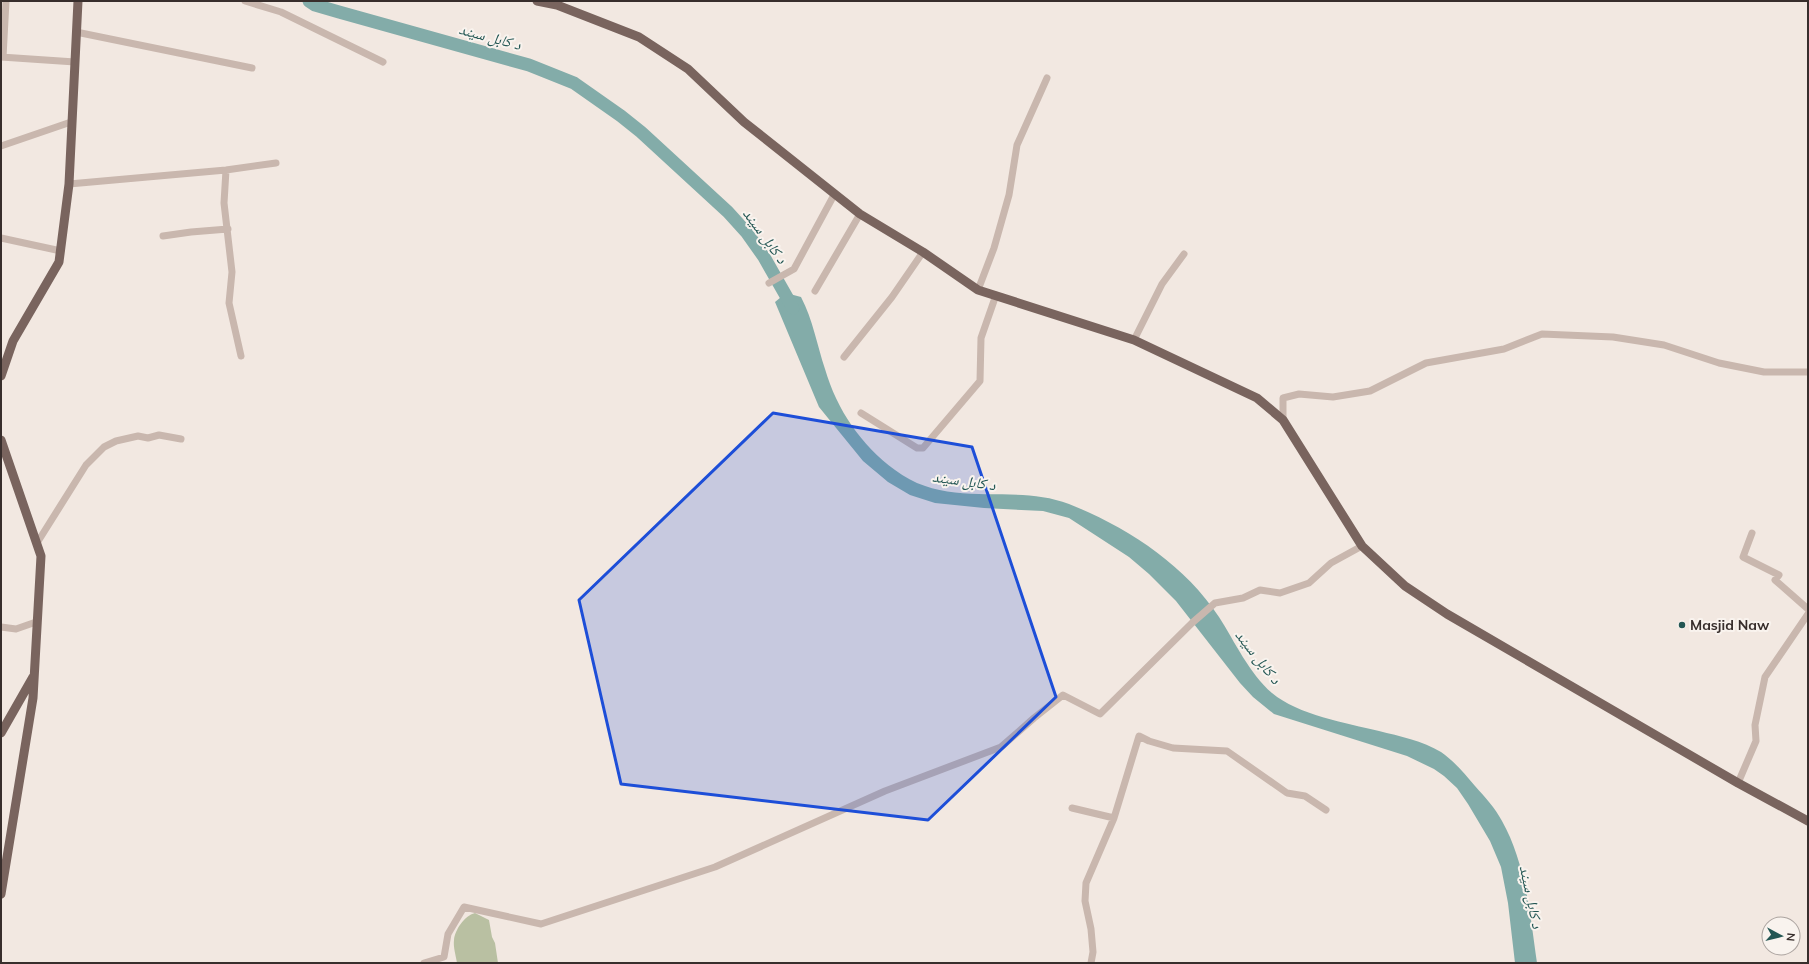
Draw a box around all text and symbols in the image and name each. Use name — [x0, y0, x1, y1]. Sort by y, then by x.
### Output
water label: د کابل سيند — [457, 19, 524, 54]
water label: د کابل سيند — [739, 204, 792, 268]
water label: د کابل سيند — [931, 467, 998, 494]
place label: Masjid Naw — [1690, 616, 1770, 634]
marker: Masjid Naw — [1677, 620, 1687, 630]
water label: د کابل سيند — [1231, 626, 1286, 688]
water label: د کابل سيند — [1516, 864, 1548, 931]
north arrow — [1761, 916, 1801, 956]
text: N — [1783, 932, 1798, 942]

